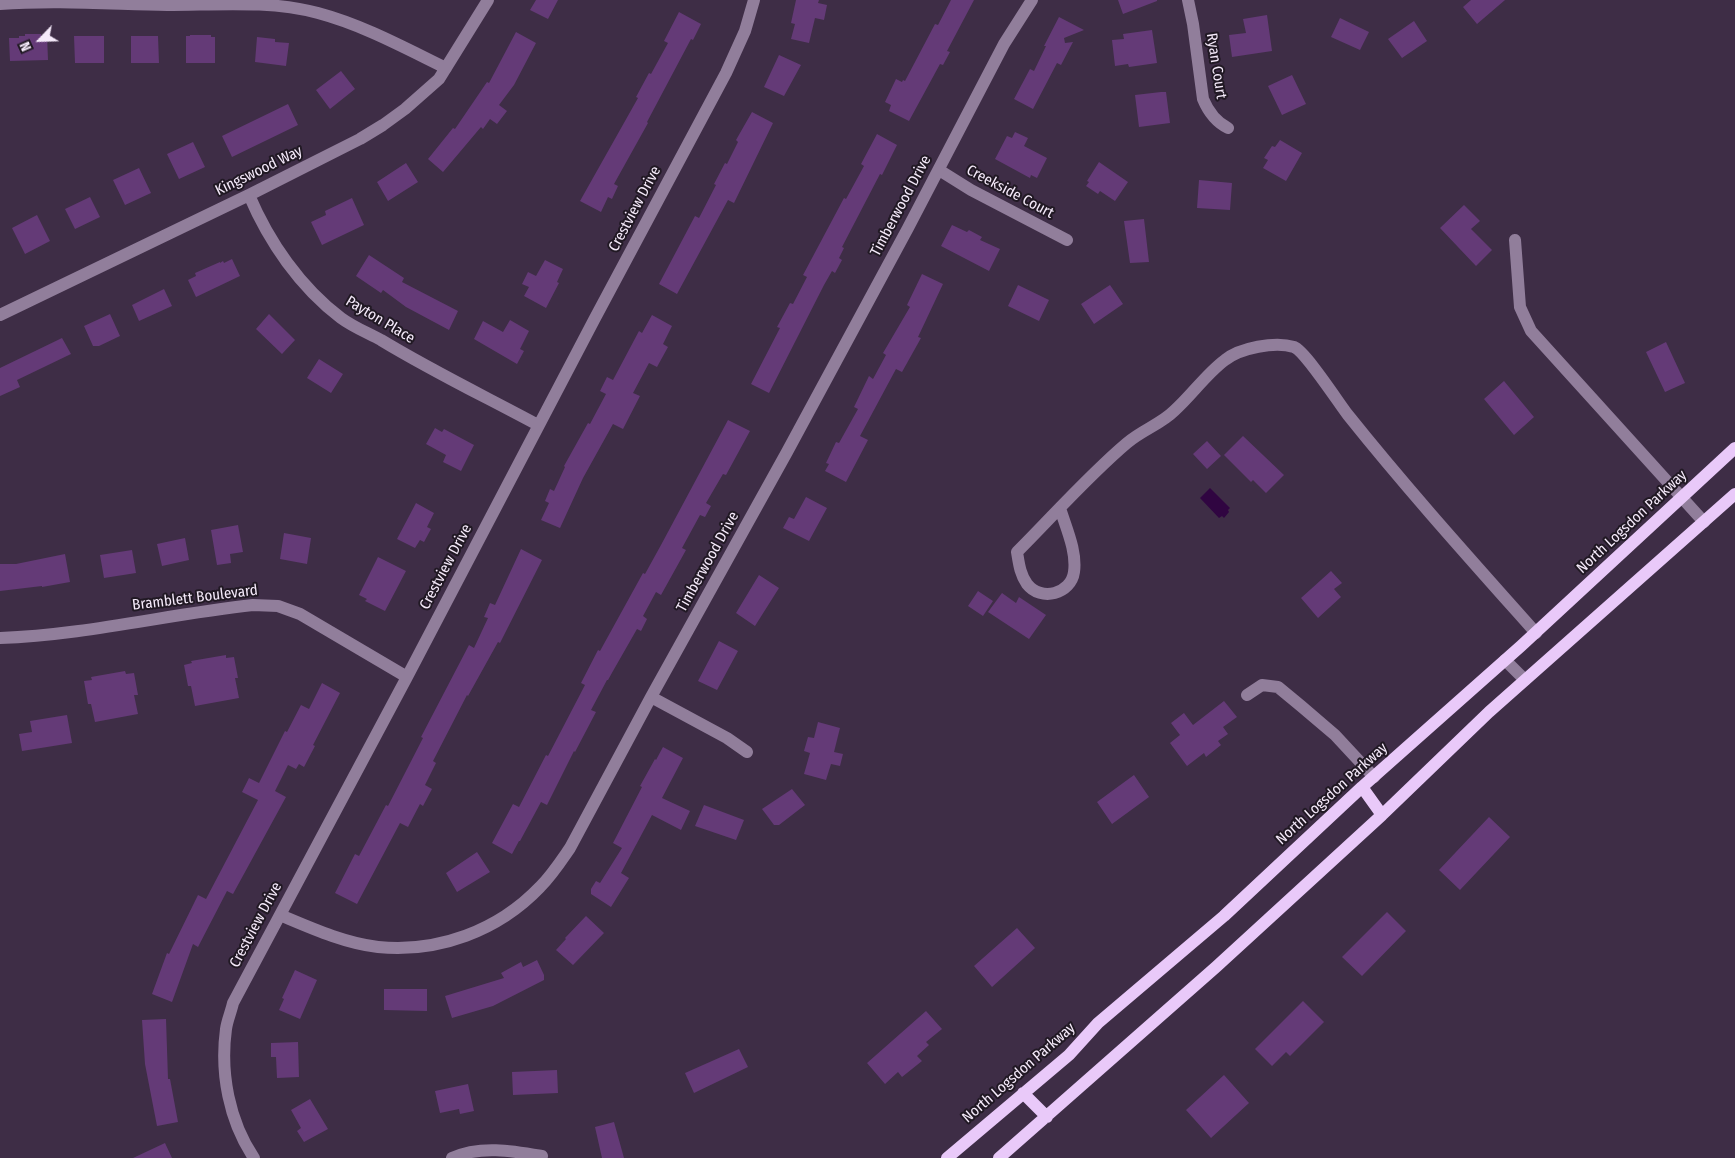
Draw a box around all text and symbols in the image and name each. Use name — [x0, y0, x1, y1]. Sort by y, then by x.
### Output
north arrow — [15, 15, 65, 65]
street label: Ryan Court — [1202, 32, 1230, 100]
text: N — [16, 39, 35, 54]
street label: Kingswood Way — [213, 142, 305, 200]
street label: Timberwood Drive — [867, 152, 935, 260]
street label: Creekside Court — [963, 161, 1057, 223]
street label: Crestview Drive — [605, 163, 665, 255]
street label: Payton Place — [342, 292, 418, 348]
street label: North Logsdon Parkway — [1573, 466, 1691, 578]
street label: Timberwood Drive — [673, 509, 743, 615]
street label: Crestview Drive — [416, 521, 476, 613]
street label: Bramblett Boulevard — [131, 581, 259, 615]
street label: North Logsdon Parkway — [1273, 739, 1391, 849]
street label: Crestview Drive — [226, 879, 286, 971]
street label: North Logsdon Parkway — [959, 1019, 1079, 1127]

